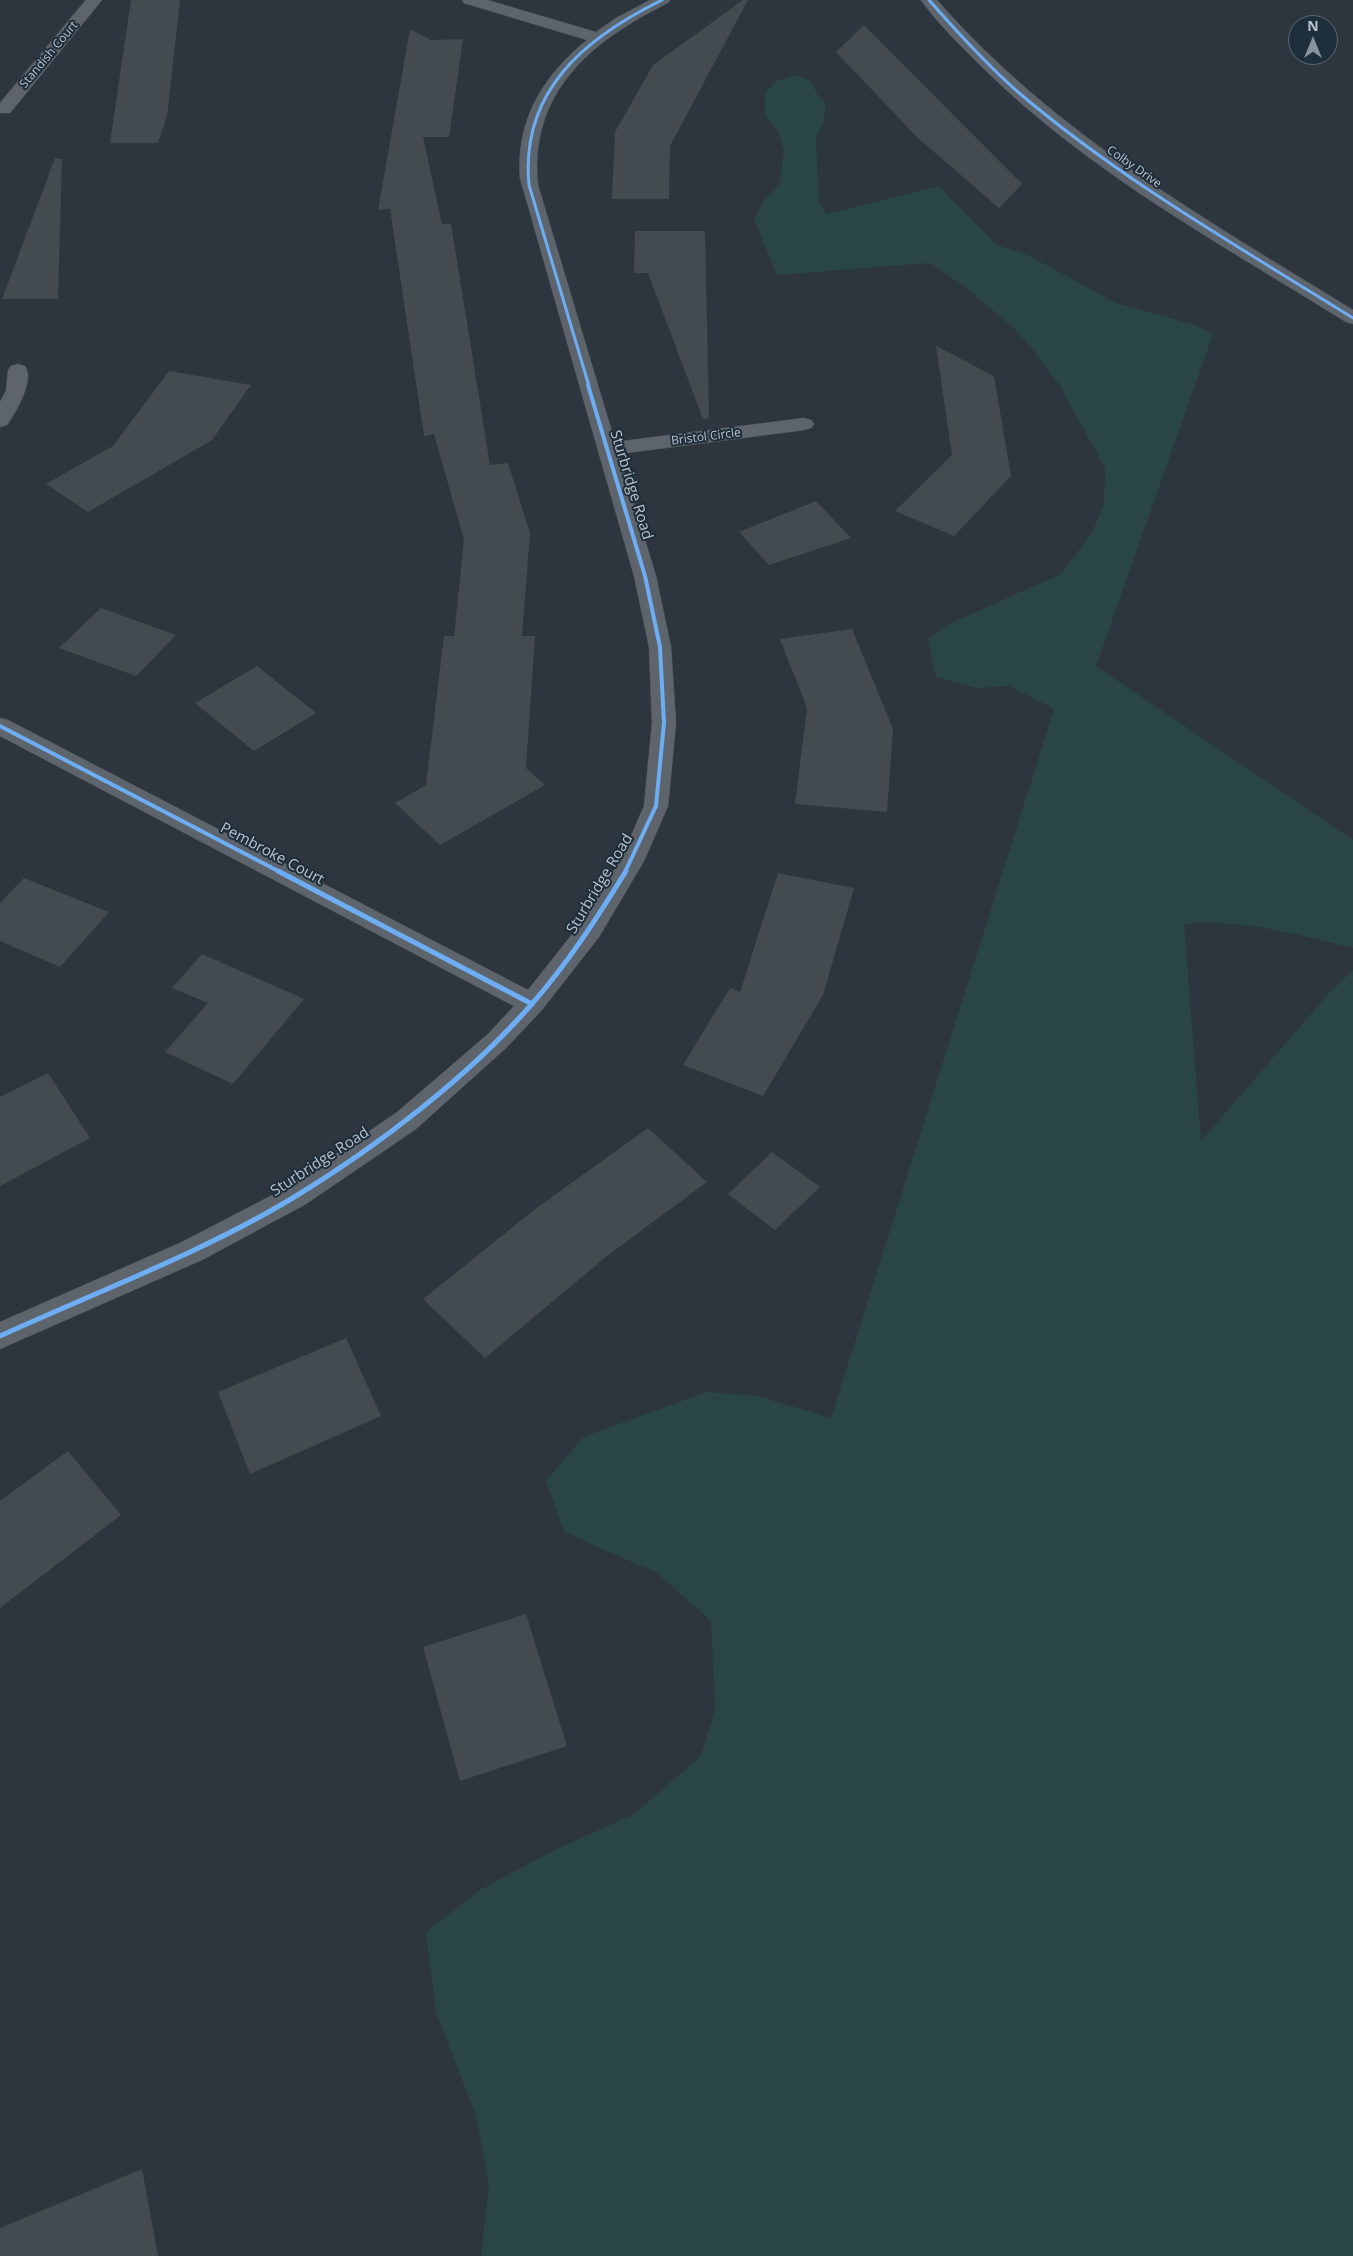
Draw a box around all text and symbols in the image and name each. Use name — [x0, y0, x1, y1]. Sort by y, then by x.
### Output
north arrow — [1288, 15, 1338, 65]
text: N — [1307, 16, 1319, 35]
street label: Standish Court — [17, 19, 81, 91]
street label: Colby Drive — [1104, 143, 1164, 191]
street label: Bristol Circle — [670, 426, 742, 448]
street label: Sturbridge Road — [606, 428, 656, 542]
street label: Pembroke Court — [217, 819, 327, 889]
street label: Sturbridge Road — [563, 831, 637, 937]
street label: Sturbridge Road — [268, 1124, 372, 1200]

